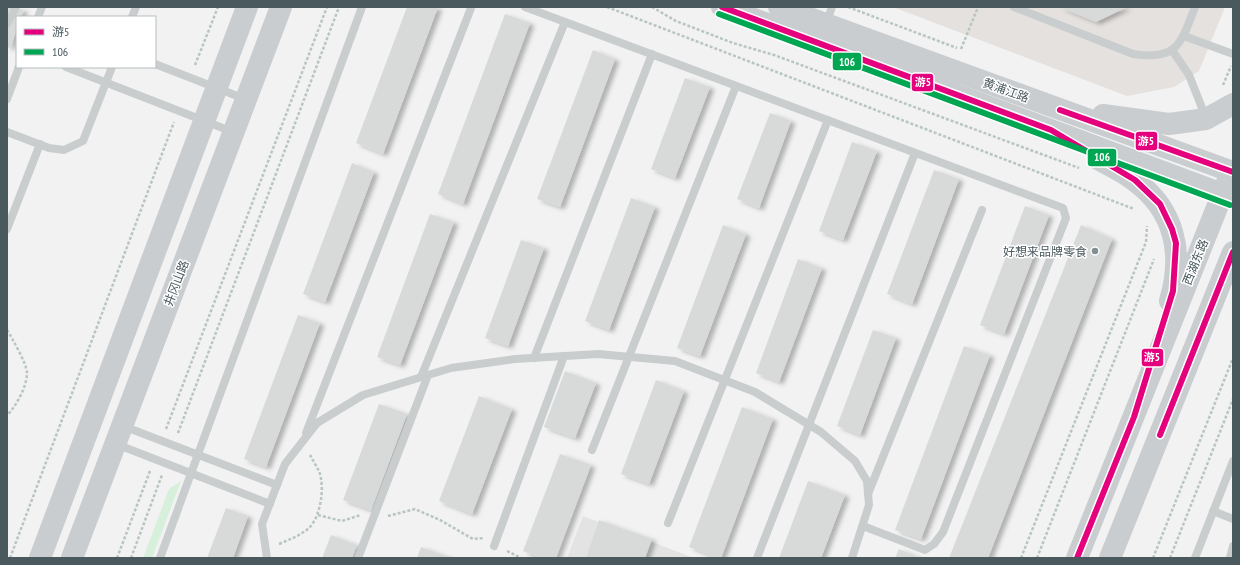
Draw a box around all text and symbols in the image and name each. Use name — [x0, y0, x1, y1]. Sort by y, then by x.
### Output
legend — [16, 16, 156, 68]
text: 游5 — [52, 24, 69, 39]
text: 106 — [52, 44, 68, 59]
line badge: 106 — [832, 52, 862, 71]
text: 106 — [839, 55, 855, 69]
line badge: 游5 — [911, 73, 934, 92]
text: 游5 — [915, 75, 931, 89]
street label: 黄浦江路 — [981, 75, 1031, 105]
line badge: 游5 — [1135, 131, 1158, 151]
text: 游5 — [1138, 134, 1154, 148]
line badge: 106 — [1087, 148, 1117, 167]
text: 106 — [1094, 150, 1110, 164]
street label: 西湖东路 — [1179, 237, 1211, 287]
place label: 好想来品牌零食 — [1003, 244, 1087, 259]
marker: 好想来品牌零食 — [1090, 246, 1100, 256]
street label: 井冈山路 — [160, 258, 192, 308]
line badge: 游5 — [1141, 348, 1164, 367]
text: 游5 — [1144, 350, 1160, 364]

